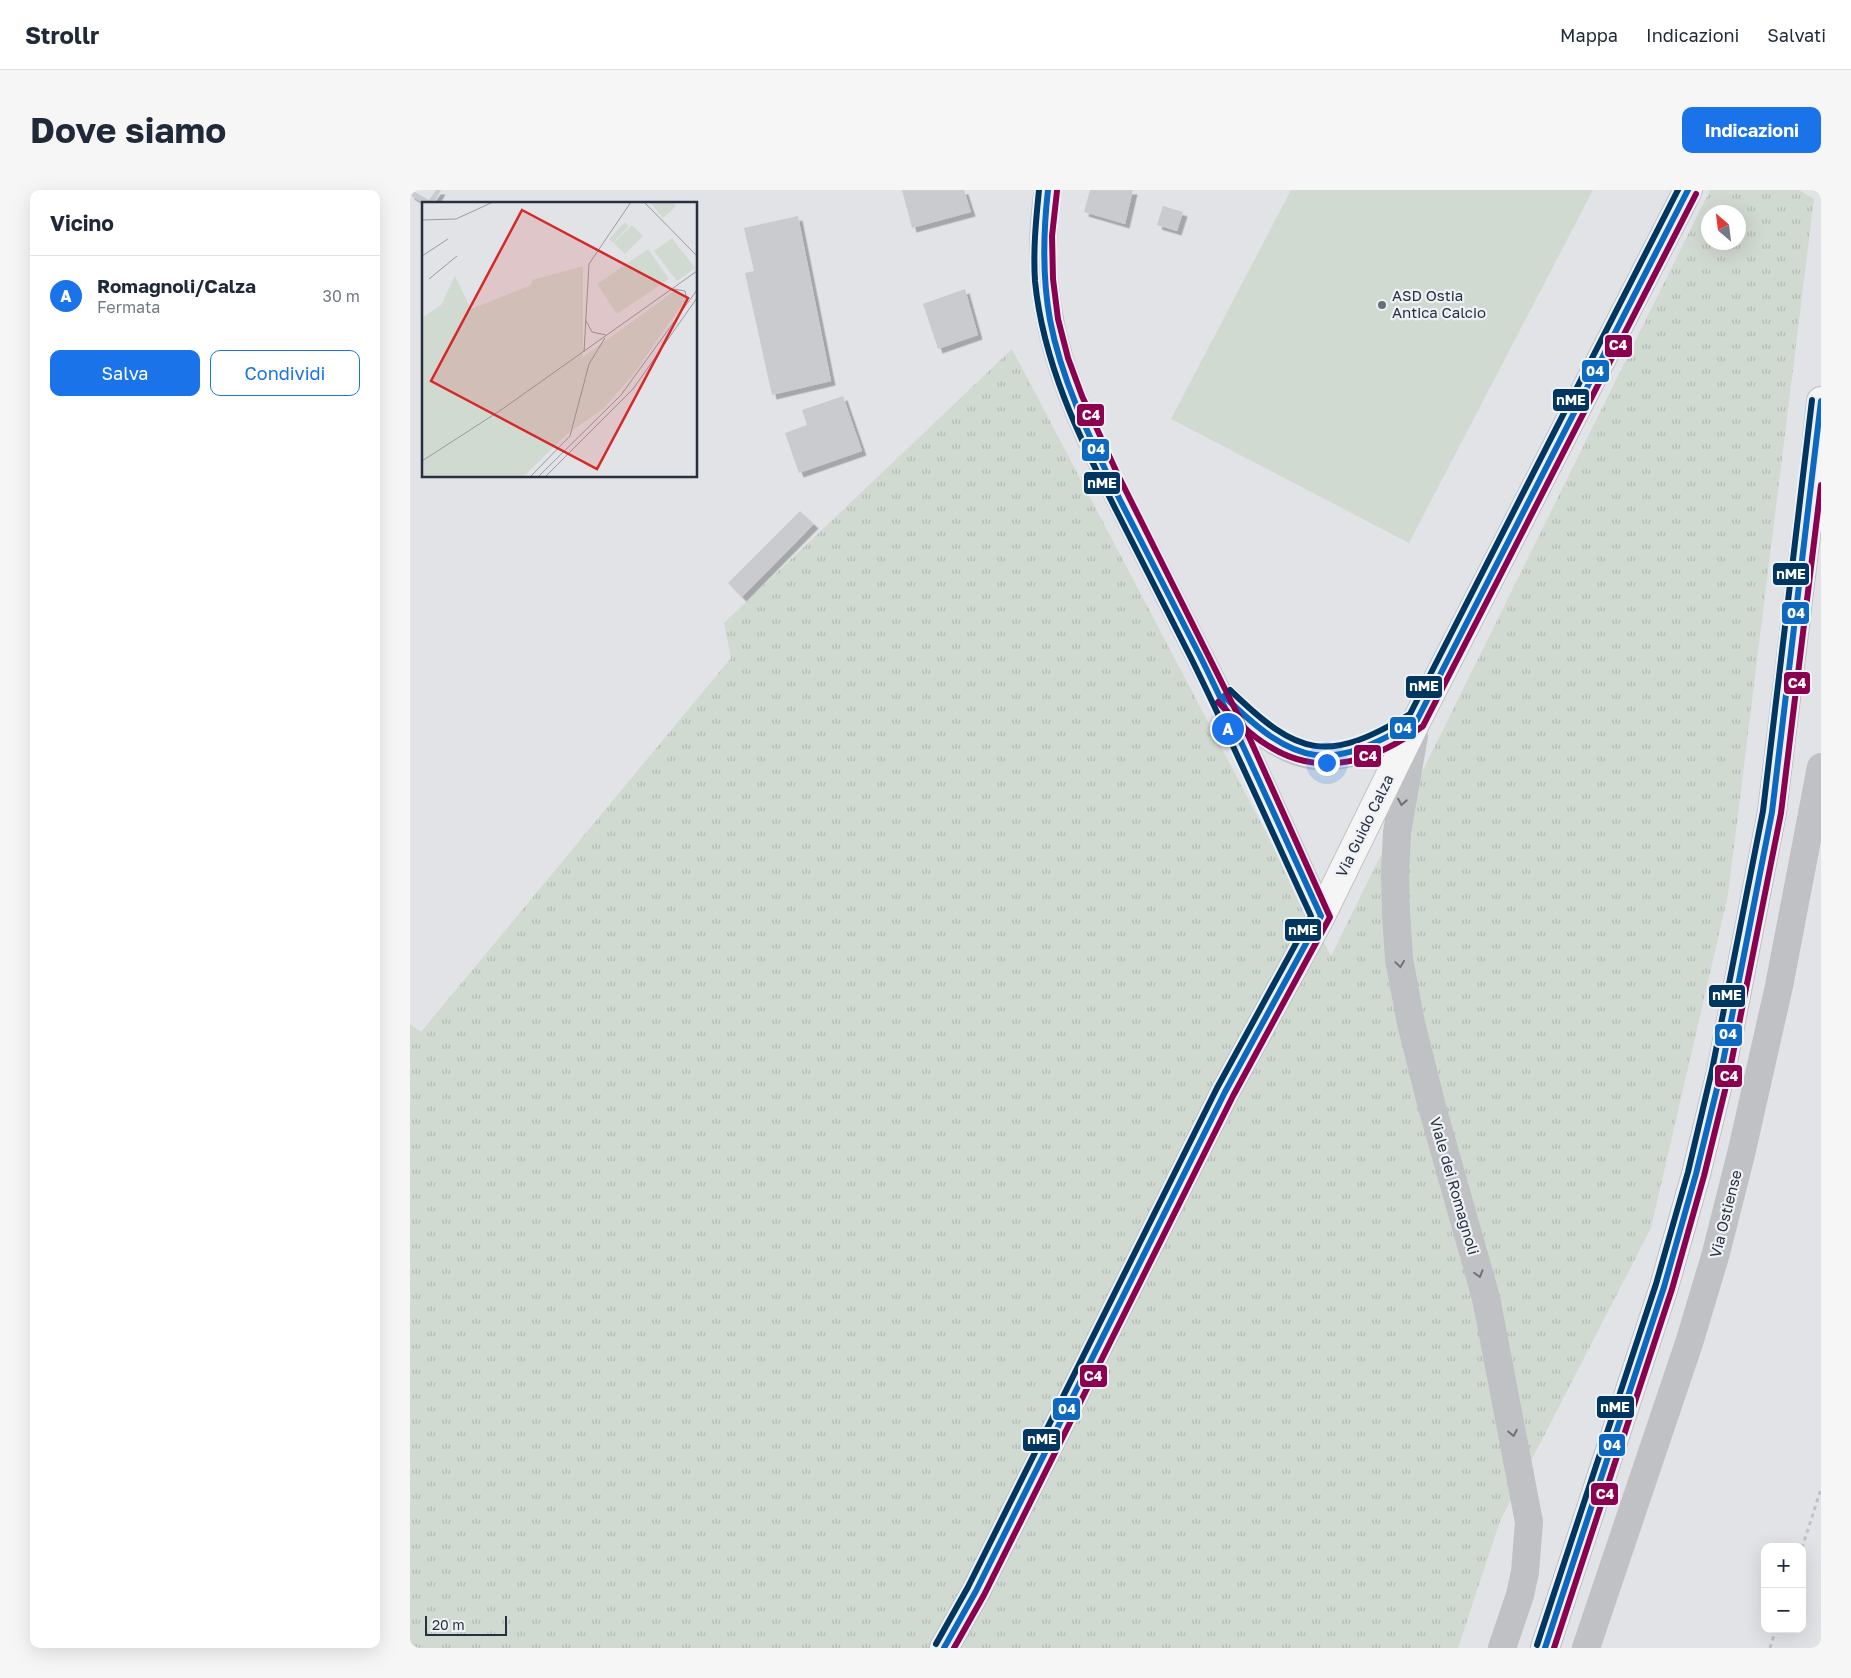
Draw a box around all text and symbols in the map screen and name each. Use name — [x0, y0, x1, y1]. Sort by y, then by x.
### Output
text: Strollr — [25, 20, 99, 49]
text: Mappa — [1560, 24, 1618, 46]
text: Indicazioni — [1646, 24, 1739, 46]
text: Salvati — [1767, 24, 1826, 46]
button: Indicazioni — [1682, 107, 1821, 153]
text: Dove siamo — [30, 109, 226, 151]
inset map — [422, 202, 698, 478]
north arrow — [1701, 205, 1746, 250]
text: Vicino — [50, 210, 114, 236]
text: Romagnoli/Calza — [97, 274, 256, 297]
text: A — [60, 286, 72, 306]
text: 30 m — [323, 286, 360, 306]
place label: ASD Ostia Antica Calcio — [1392, 286, 1486, 321]
text: Fermata — [97, 297, 160, 317]
marker: ASD Ostia Antica Calcio — [1376, 299, 1388, 311]
line badge: C4 — [1604, 334, 1633, 358]
text: C4 — [1609, 336, 1628, 353]
button: Salva — [50, 350, 200, 396]
button: Condividi — [210, 350, 360, 396]
line badge: 04 — [1581, 359, 1610, 383]
text: 04 — [1586, 362, 1604, 379]
line badge: nME — [1552, 388, 1590, 412]
text: nME — [1556, 391, 1586, 408]
line badge: C4 — [1076, 403, 1105, 427]
text: C4 — [1082, 406, 1101, 423]
line badge: 04 — [1081, 438, 1110, 462]
text: 04 — [1087, 440, 1105, 457]
line badge: nME — [1083, 471, 1121, 495]
text: nME — [1087, 474, 1117, 491]
line badge: nME — [1772, 562, 1810, 586]
text: nME — [1776, 565, 1806, 582]
line badge: 04 — [1781, 601, 1810, 625]
text: 04 — [1787, 604, 1805, 621]
line badge: C4 — [1783, 671, 1811, 695]
text: C4 — [1788, 674, 1807, 691]
line badge: nME — [1405, 675, 1443, 699]
text: nME — [1409, 677, 1439, 694]
pin: A — [1212, 710, 1244, 748]
line badge: 04 — [1389, 716, 1417, 740]
text: 04 — [1394, 719, 1412, 736]
line badge: C4 — [1353, 744, 1382, 768]
text: C4 — [1359, 747, 1378, 764]
your location — [1314, 750, 1340, 776]
street label: Via Guido Calza — [1332, 771, 1397, 880]
one-way arrow — [1397, 798, 1407, 807]
line badge: nME — [1284, 918, 1322, 942]
text: nME — [1288, 921, 1318, 938]
one-way arrow — [1394, 960, 1405, 968]
line badge: nME — [1708, 984, 1746, 1008]
text: nME — [1712, 986, 1742, 1003]
line badge: 04 — [1714, 1023, 1743, 1047]
text: 04 — [1719, 1025, 1737, 1042]
line badge: C4 — [1714, 1064, 1743, 1088]
text: C4 — [1720, 1067, 1739, 1084]
street label: Viale dei Romagnoli — [1427, 1115, 1483, 1257]
street label: Via Ostiense — [1705, 1168, 1745, 1260]
one-way arrow — [1474, 1269, 1484, 1277]
line badge: C4 — [1079, 1364, 1108, 1388]
text: C4 — [1084, 1367, 1103, 1384]
line badge: nME — [1596, 1395, 1635, 1419]
line badge: 04 — [1052, 1397, 1081, 1421]
text: nME — [1600, 1398, 1630, 1415]
text: 04 — [1058, 1400, 1076, 1417]
line badge: nME — [1022, 1428, 1061, 1452]
one-way arrow — [1507, 1428, 1517, 1437]
text: nME — [1027, 1430, 1057, 1447]
line badge: 04 — [1598, 1433, 1626, 1457]
text: 04 — [1603, 1436, 1621, 1453]
line badge: C4 — [1590, 1482, 1619, 1506]
text: C4 — [1596, 1485, 1615, 1502]
map controls — [1761, 1543, 1806, 1633]
button: + — [1761, 1543, 1806, 1588]
button: − — [1761, 1588, 1806, 1633]
scale bar — [425, 1613, 508, 1636]
text: 20 m — [432, 1616, 465, 1633]

